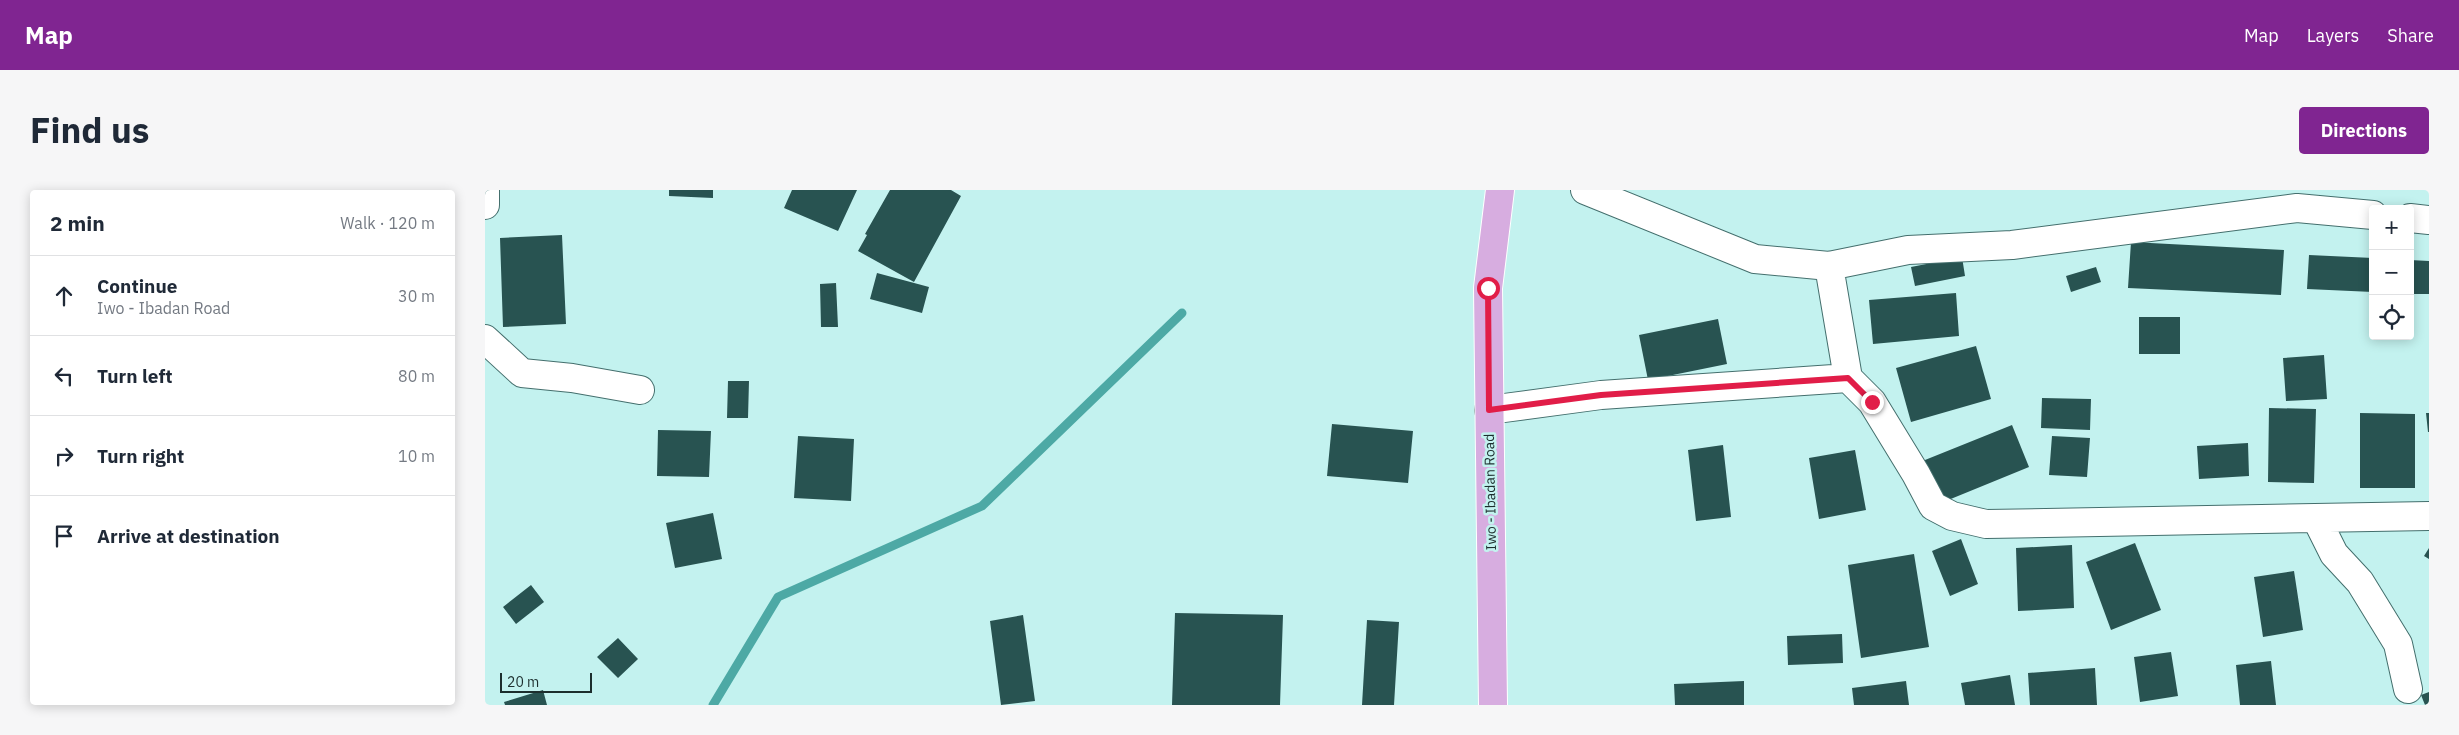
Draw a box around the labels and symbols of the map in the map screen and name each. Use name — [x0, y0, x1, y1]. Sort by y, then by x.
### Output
route start — [1477, 277, 1500, 300]
route end — [1861, 391, 1884, 414]
street label: Iwo - Ibadan Road — [1480, 434, 1500, 550]
scale bar — [500, 670, 593, 693]

